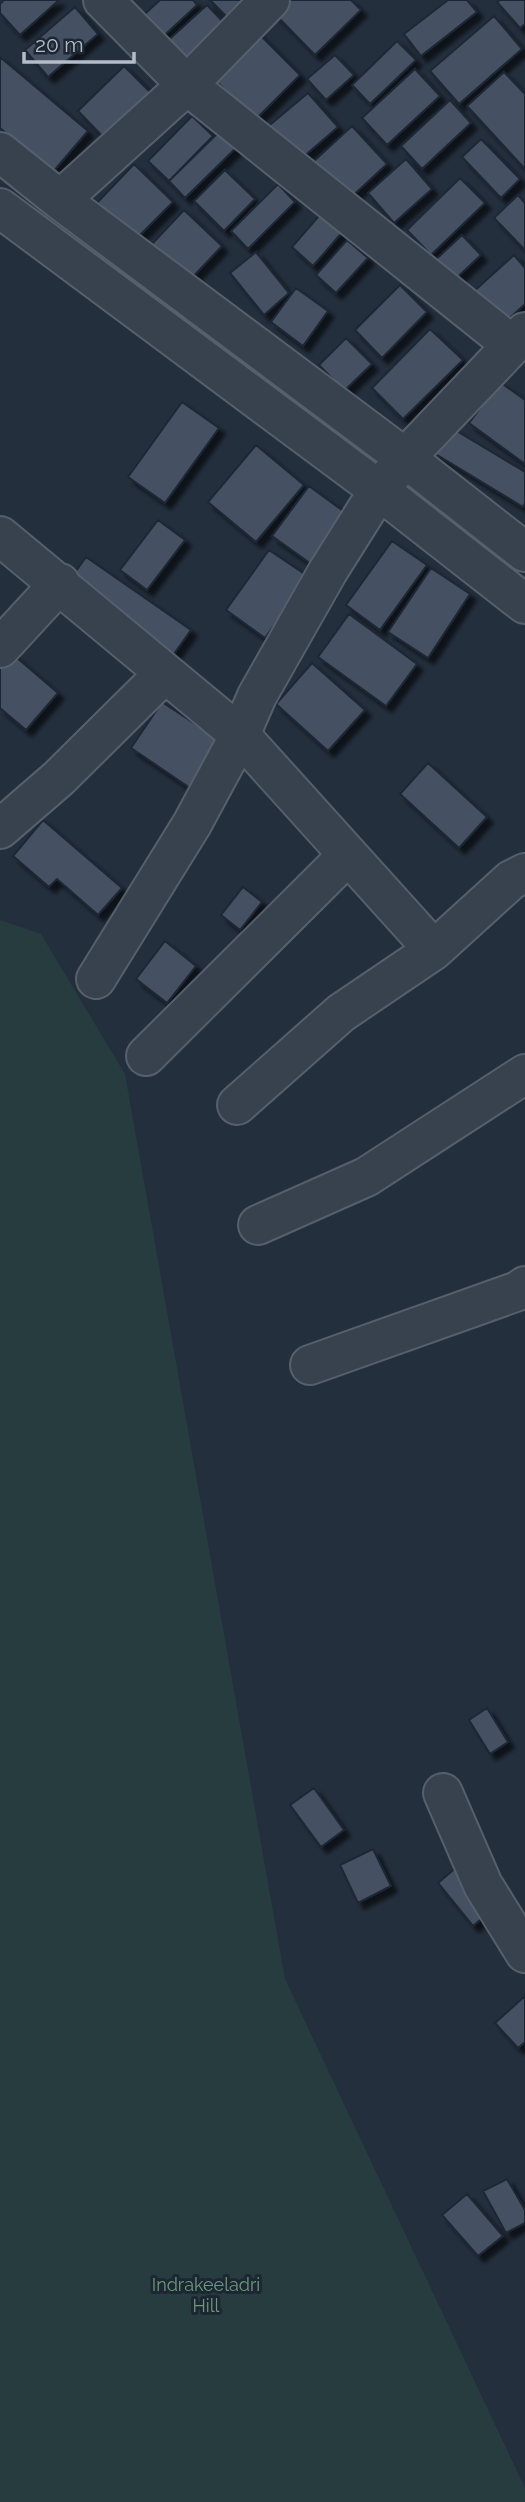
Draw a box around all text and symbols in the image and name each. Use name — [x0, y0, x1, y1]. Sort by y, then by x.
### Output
scale bar — [24, 21, 135, 65]
text: 20 m — [35, 32, 83, 57]
park label: Indrakeeladri Hill — [152, 2274, 260, 2316]

